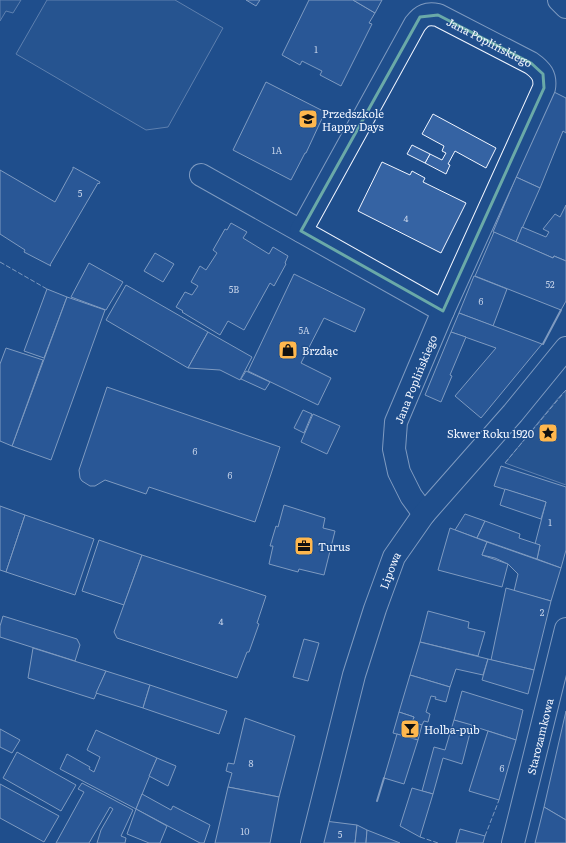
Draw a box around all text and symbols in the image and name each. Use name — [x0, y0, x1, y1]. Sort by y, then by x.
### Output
street label: Jana Poplińskiego — [444, 13, 535, 70]
house number: 1 — [314, 42, 318, 56]
place label: Przedszkole Happy Days — [322, 105, 384, 134]
school or university icon: Przedszkole Happy Days — [297, 108, 319, 130]
house number: 1A — [272, 143, 283, 157]
house number: 5 — [78, 186, 83, 200]
house number: 4 — [404, 211, 409, 225]
house number: 52 — [545, 277, 555, 291]
house number: 5B — [229, 282, 239, 296]
house number: 6 — [479, 294, 484, 308]
house number: 5A — [298, 323, 310, 337]
street label: Jana Poplińskiego — [390, 332, 440, 426]
shop icon: Brzdąc — [277, 339, 299, 361]
place label: Brzdąc — [302, 342, 338, 358]
place icon: Skwer Roku 1920 — [537, 422, 559, 444]
place label: Skwer Roku 1920 — [447, 425, 534, 441]
house number: 6 — [193, 444, 198, 458]
house number: 6 — [228, 468, 233, 482]
house number: 1 — [548, 515, 552, 529]
office icon: Turus — [293, 535, 315, 557]
place label: Turus — [318, 538, 350, 554]
street label: Lipowa — [375, 548, 404, 591]
house number: 2 — [540, 605, 545, 619]
house number: 4 — [219, 614, 224, 628]
street label: Starozamkowa — [522, 696, 557, 776]
bar icon: Holba-pub — [399, 718, 421, 740]
place label: Holba-pub — [424, 721, 480, 737]
house number: 8 — [249, 756, 254, 770]
house number: 6 — [500, 761, 505, 775]
house number: 10 — [241, 824, 249, 838]
house number: 5 — [338, 827, 343, 841]

